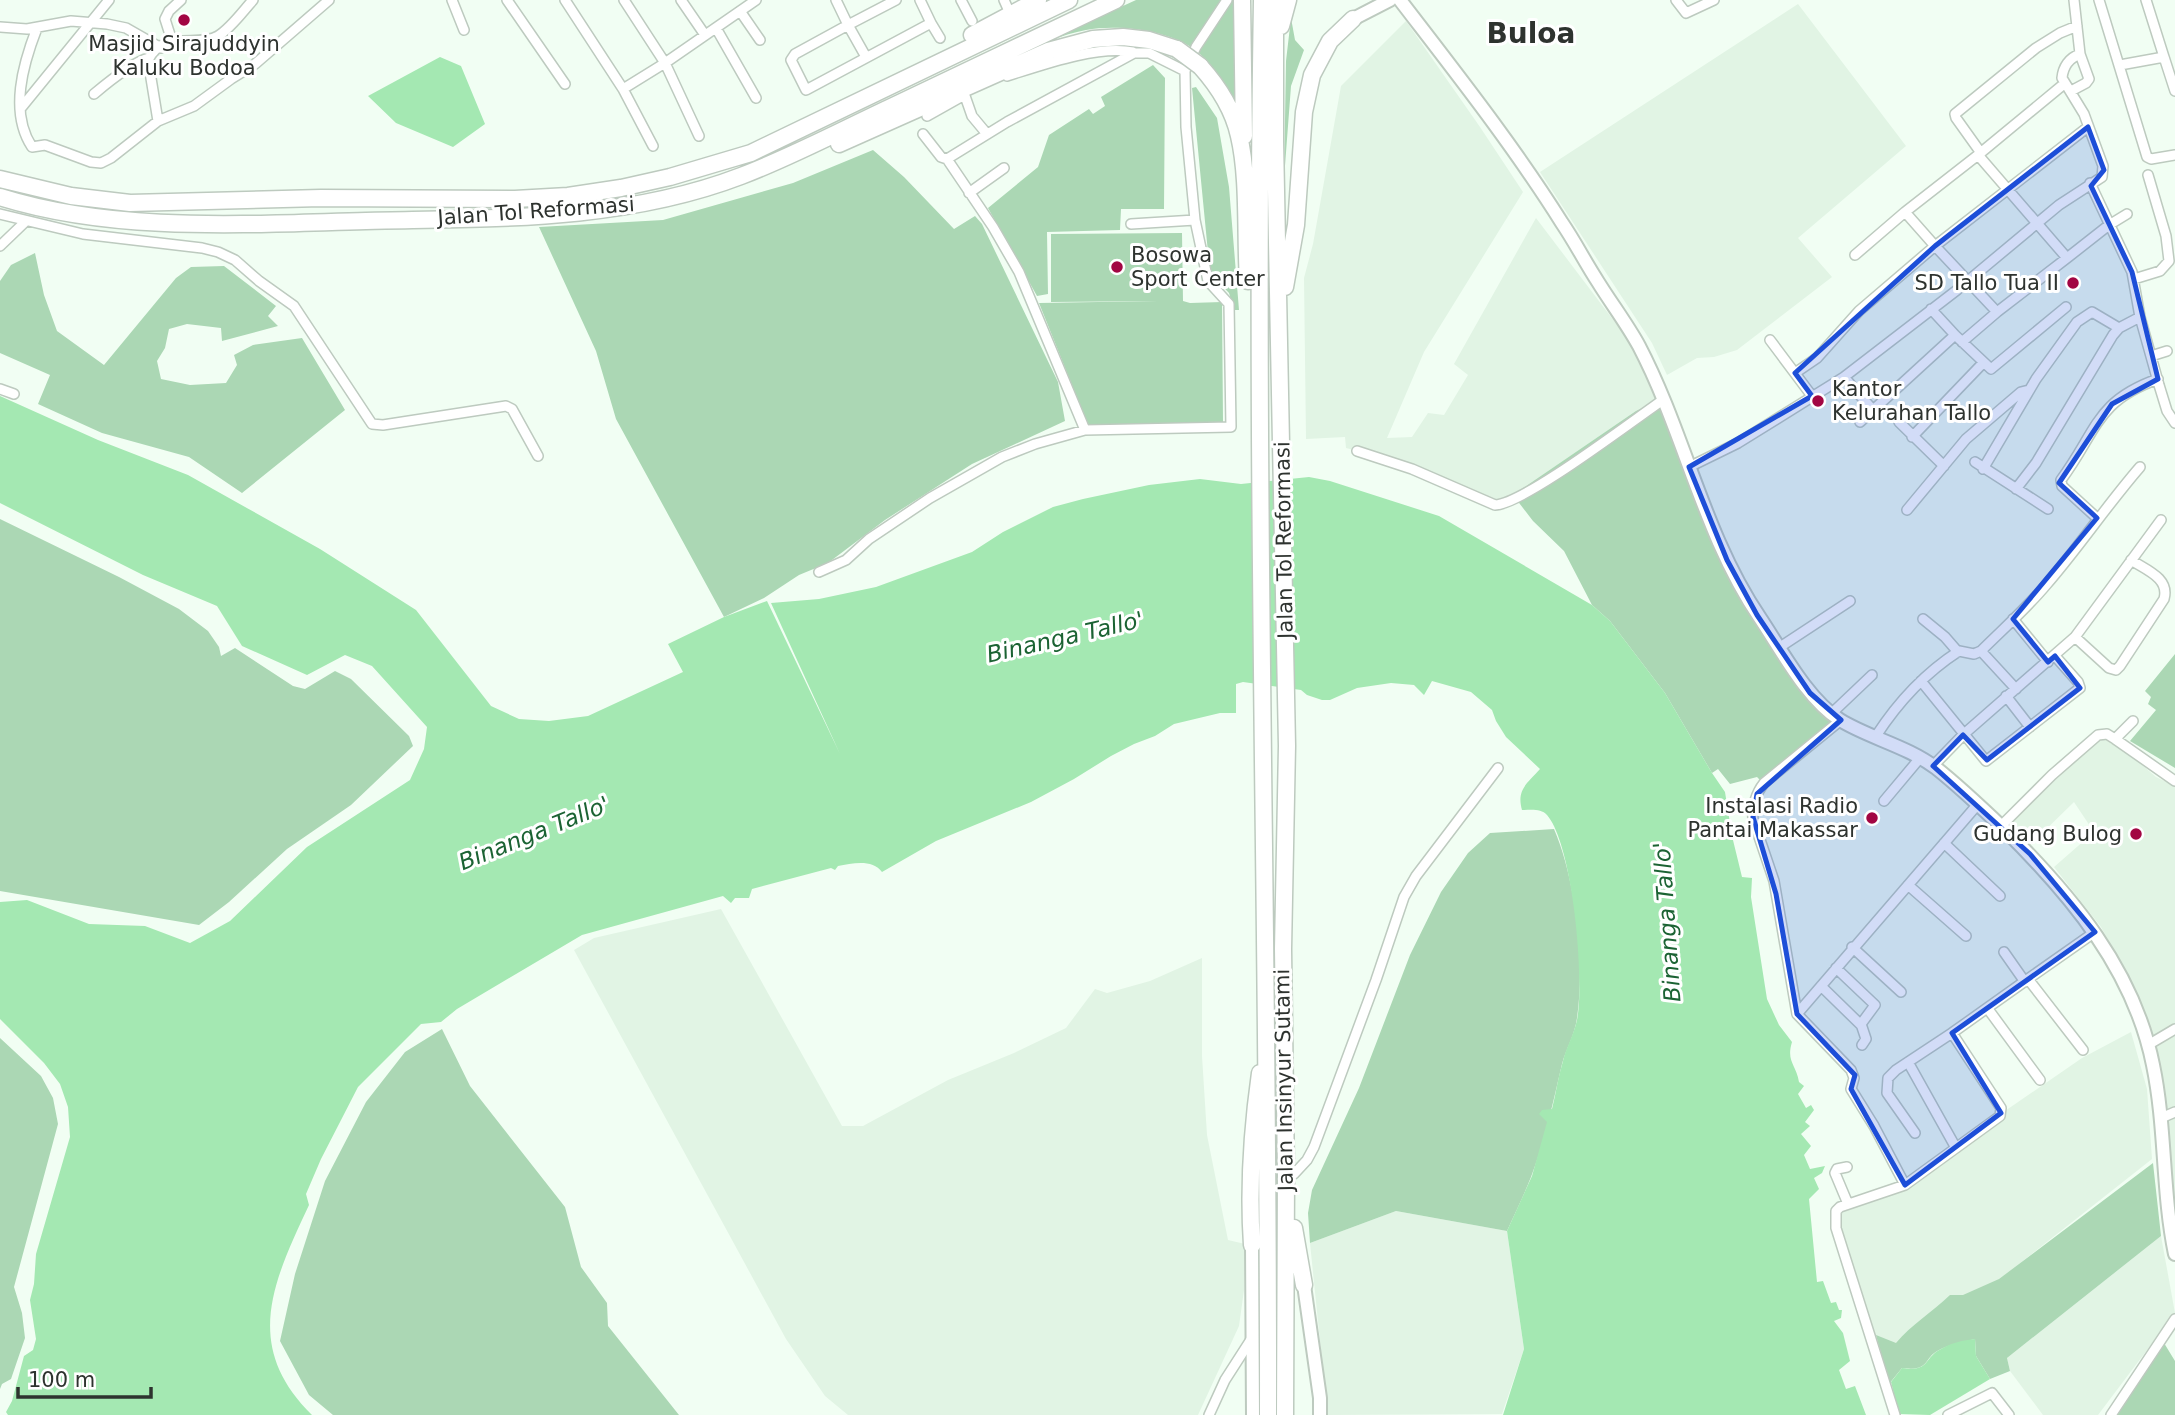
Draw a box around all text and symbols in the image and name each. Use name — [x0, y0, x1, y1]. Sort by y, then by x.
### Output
marker: Masjid Sirajuddyin Kaluku Bodoa — [176, 12, 192, 28]
district label: Buloa — [1486, 17, 1576, 50]
place label: Masjid Sirajuddyin Kaluku Bodoa — [88, 32, 280, 80]
street label: Jalan Tol Reformasi — [435, 192, 635, 230]
place label: Bosowa Sport Center — [1131, 243, 1265, 291]
marker: Bosowa Sport Center — [1109, 259, 1125, 275]
place label: SD Tallo Tua II — [1915, 271, 2059, 295]
marker: SD Tallo Tua II — [2065, 275, 2081, 291]
place label: Kantor Kelurahan Tallo — [1832, 377, 1991, 425]
marker: Kantor Kelurahan Tallo — [1810, 393, 1826, 409]
street label: Jalan Tol Reformasi — [1270, 441, 1298, 641]
water label: Binanga Tallo' — [984, 606, 1146, 668]
water label: Binanga Tallo' — [455, 791, 613, 875]
place label: Instalasi Radio Pantai Makassar — [1687, 794, 1858, 842]
marker: Instalasi Radio Pantai Makassar — [1864, 810, 1880, 826]
place label: Gudang Bulog — [1973, 822, 2122, 846]
marker: Gudang Bulog — [2128, 826, 2144, 842]
water label: Binanga Tallo' — [1648, 841, 1686, 1003]
street label: Jalan Insinyur Sutami — [1270, 969, 1298, 1193]
scale bar — [18, 1356, 150, 1400]
text: 100 m — [28, 1368, 95, 1392]

